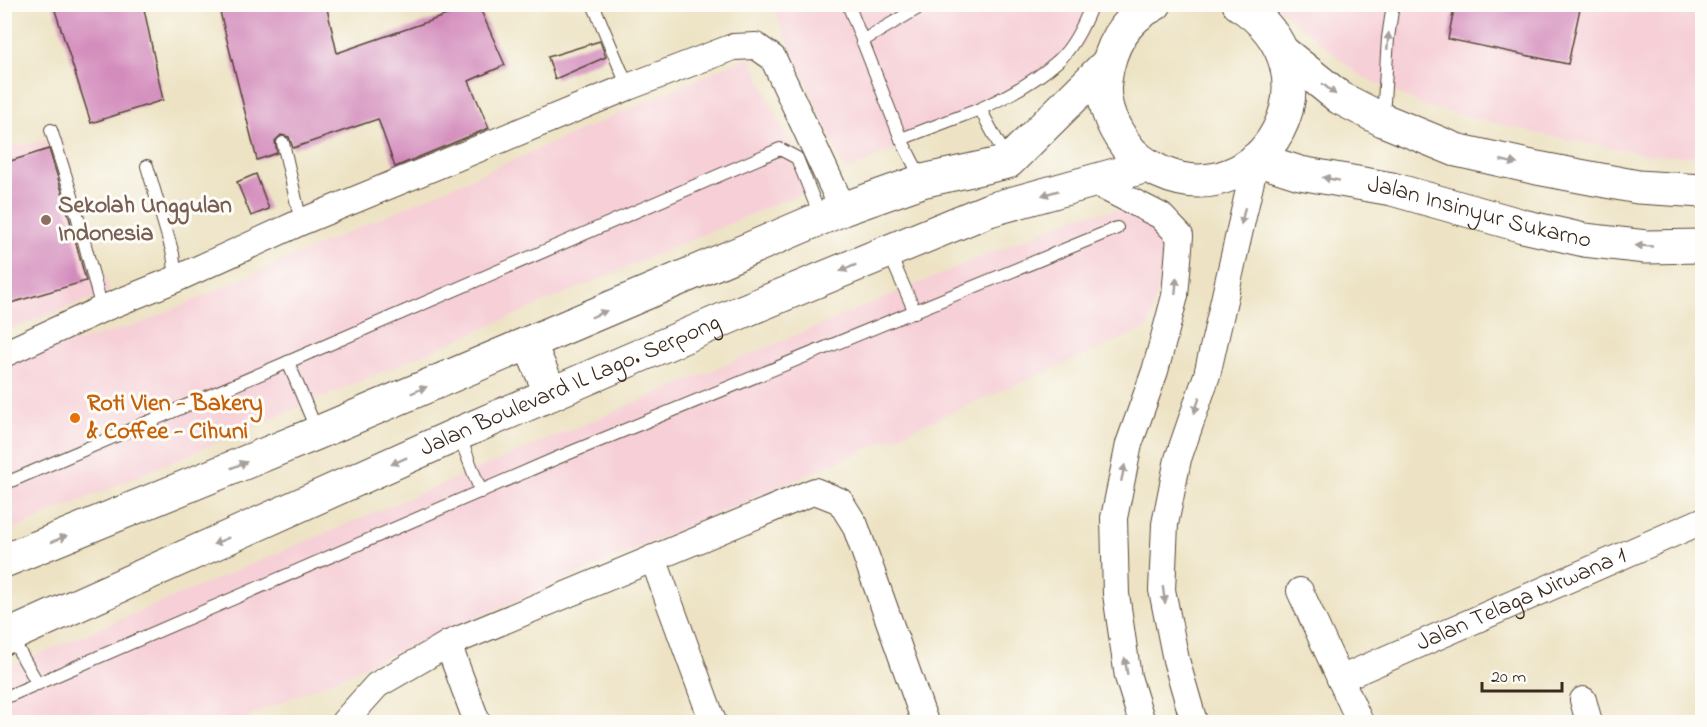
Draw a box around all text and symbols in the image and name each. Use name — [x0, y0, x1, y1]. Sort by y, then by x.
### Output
one-way arrow — [1383, 31, 1393, 50]
one-way arrow — [1321, 83, 1337, 96]
one-way arrow — [1499, 158, 1518, 167]
street label: Jalan Insinyur Sukarno — [1365, 168, 1593, 258]
one-way arrow — [1321, 174, 1340, 183]
place label: Sekolah Unggulan Indonesia — [58, 189, 232, 252]
one-way arrow — [1041, 189, 1059, 198]
one-way arrow — [1237, 207, 1247, 225]
marker: Sekolah Unggulan Indonesia — [39, 213, 53, 227]
one-way arrow — [1635, 242, 1654, 251]
one-way arrow — [839, 263, 857, 273]
one-way arrow — [1171, 276, 1181, 295]
street label: Jalan Boulevard IL Lago. Serpong — [414, 305, 726, 466]
one-way arrow — [590, 309, 608, 319]
one-way arrow — [410, 385, 428, 394]
place label: Roti Vien - Bakery & Coffee - Cihuni — [86, 387, 263, 450]
one-way arrow — [1191, 396, 1201, 414]
marker: Roti Vien - Bakery & Coffee - Cihuni — [68, 411, 82, 425]
one-way arrow — [390, 456, 407, 465]
one-way arrow — [230, 460, 248, 469]
one-way arrow — [1119, 464, 1129, 482]
one-way arrow — [50, 534, 68, 544]
one-way arrow — [212, 536, 230, 546]
street label: Jalan Telaga Nirwana 1 — [1411, 538, 1632, 661]
one-way arrow — [1159, 586, 1168, 605]
scale bar — [1482, 655, 1562, 693]
one-way arrow — [1122, 657, 1131, 676]
text: 20 m — [1491, 665, 1526, 691]

